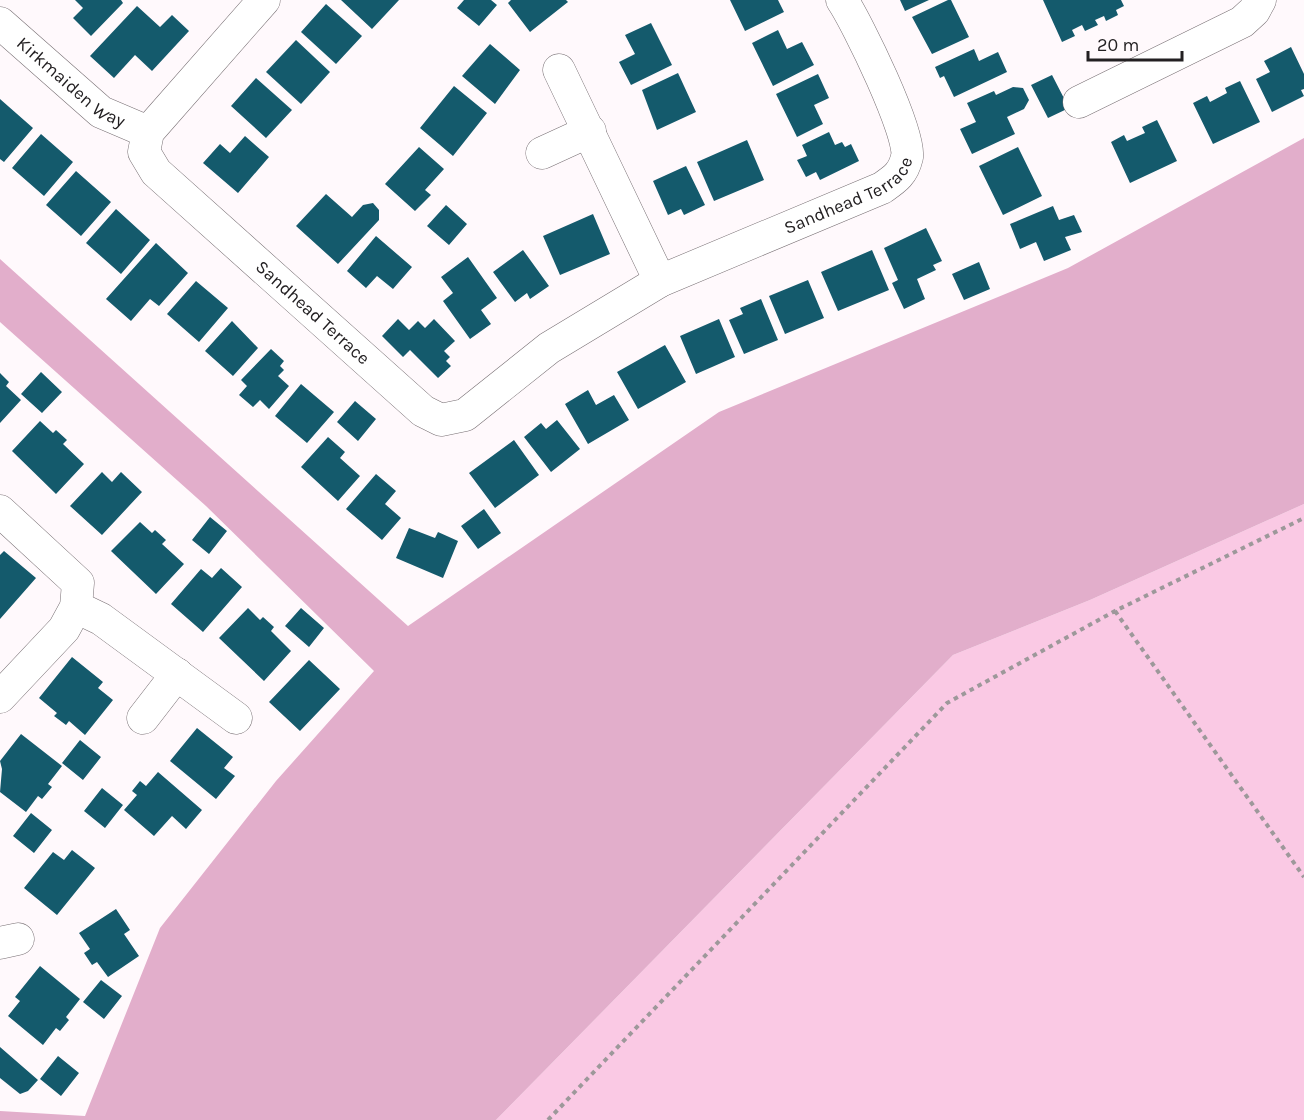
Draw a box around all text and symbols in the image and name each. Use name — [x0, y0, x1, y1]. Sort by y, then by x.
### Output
scale bar — [1088, 24, 1182, 62]
street label: Kirkmaiden Way — [12, 32, 129, 132]
text: 20 m — [1097, 34, 1139, 56]
street label: Sandhead Terrace — [781, 154, 918, 239]
street label: Sandhead Terrace — [251, 256, 375, 369]

